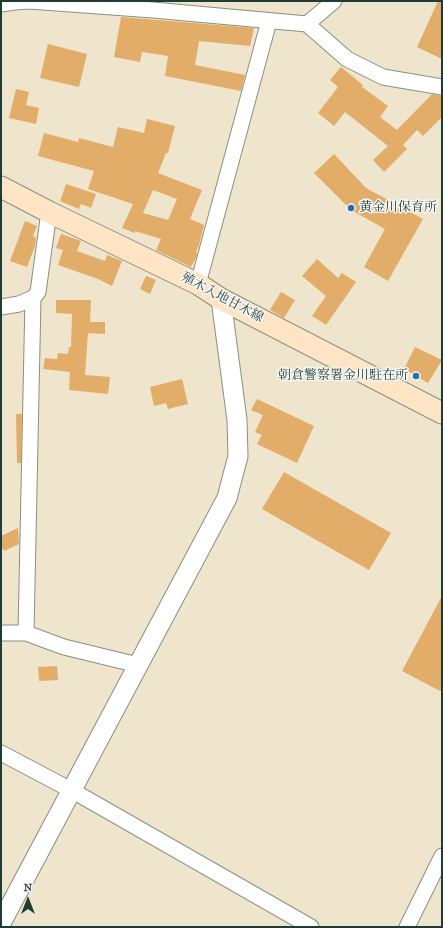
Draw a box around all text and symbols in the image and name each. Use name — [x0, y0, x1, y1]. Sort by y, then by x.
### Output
place label: 黄金川保育所 — [359, 200, 437, 216]
marker: 黄金川保育所 — [346, 203, 356, 213]
street label: 殖木入地甘木線 — [178, 270, 266, 326]
place label: 朝倉警察署金川駐在所 — [278, 368, 408, 384]
marker: 朝倉警察署金川駐在所 — [411, 371, 421, 381]
north arrow — [8, 880, 48, 920]
text: N — [24, 881, 32, 894]

